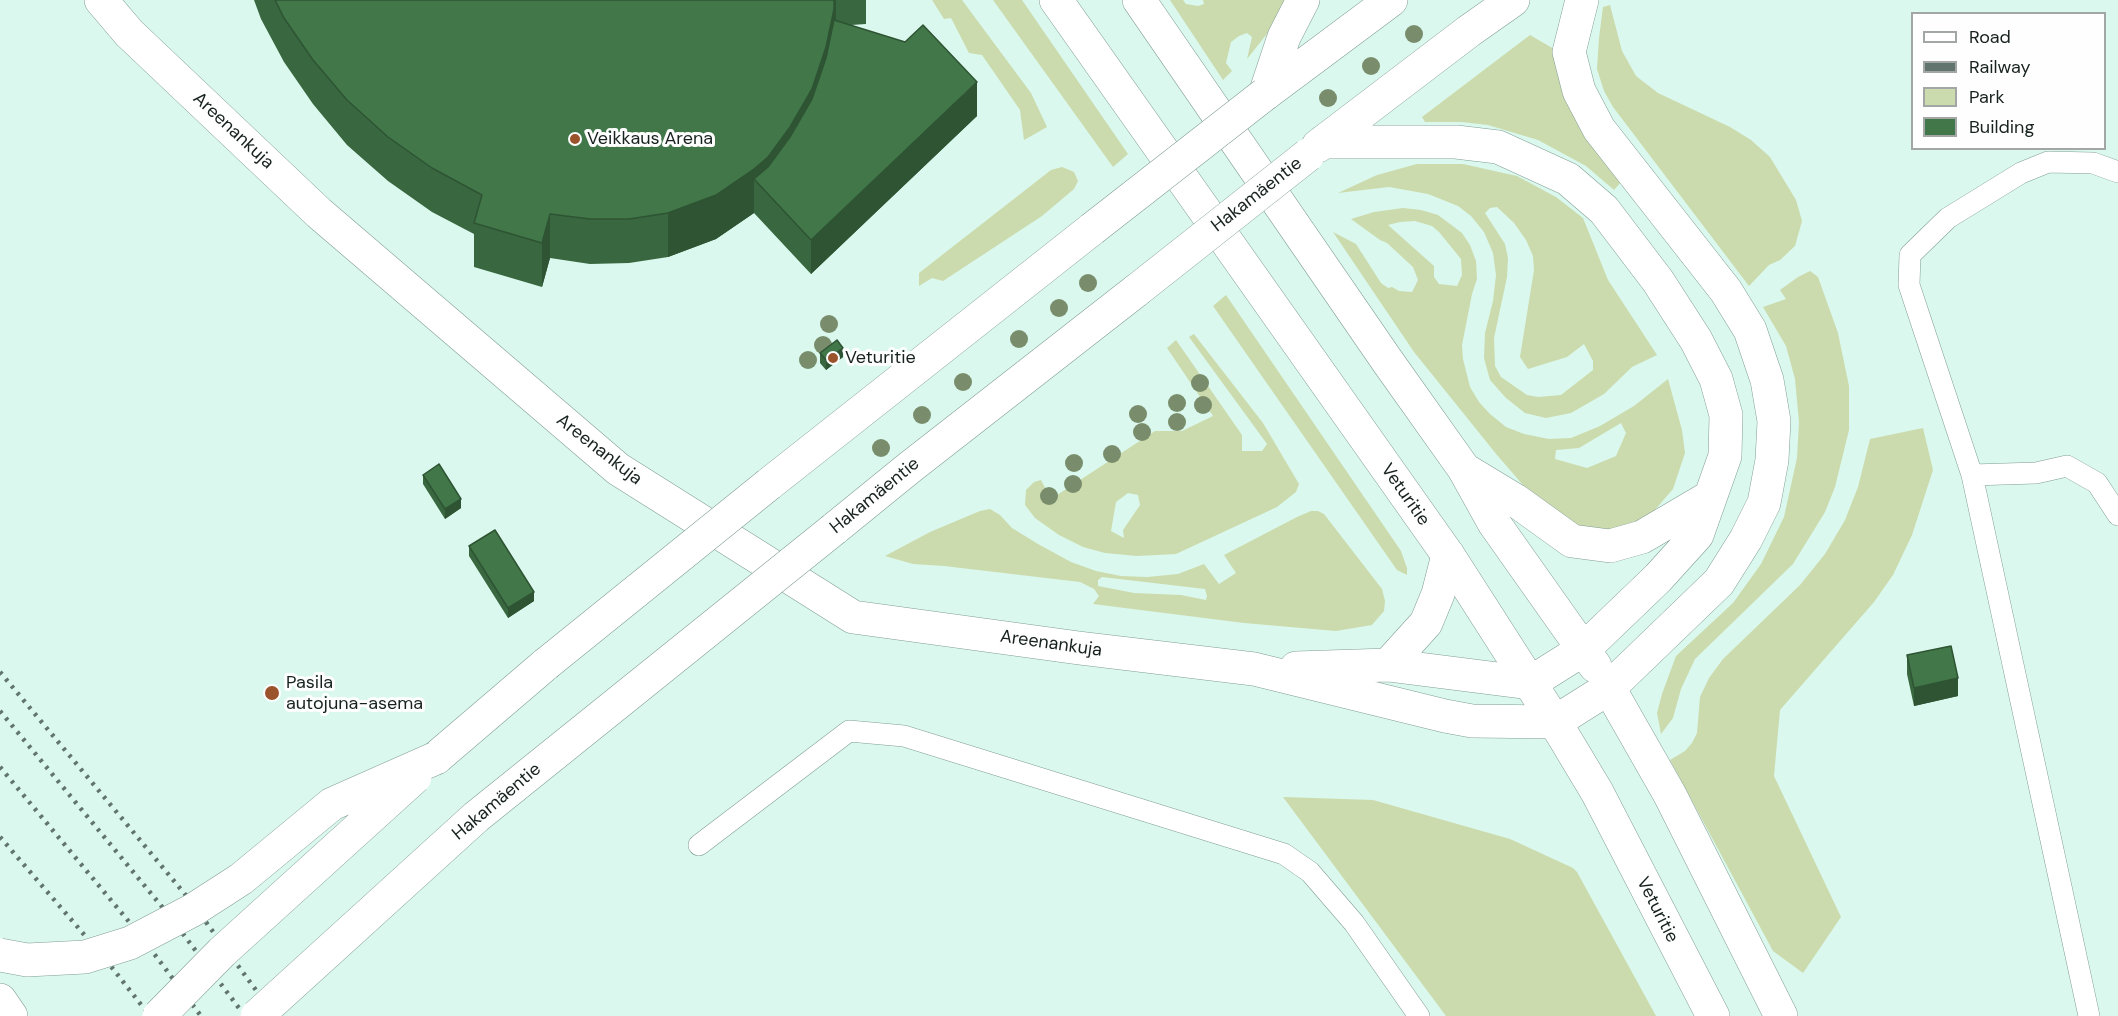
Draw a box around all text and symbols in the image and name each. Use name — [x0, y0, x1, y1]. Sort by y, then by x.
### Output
legend — [1911, 12, 2106, 150]
text: Road — [1969, 25, 2011, 49]
text: Railway — [1969, 55, 2031, 79]
text: Park — [1969, 85, 2005, 109]
street label: Areenankuja — [188, 88, 278, 174]
text: Building — [1969, 115, 2034, 139]
place label: Veikkaus Arena — [587, 128, 713, 150]
marker: Veikkaus Arena — [568, 132, 582, 146]
street label: Hakamäentie — [1207, 153, 1307, 237]
place label: Veturitie — [845, 347, 916, 369]
marker: Veturitie — [826, 351, 840, 365]
street label: Areenankuja — [552, 410, 646, 490]
street label: Hakamäentie — [826, 453, 924, 539]
street label: Veturitie — [1376, 460, 1434, 530]
street label: Areenankuja — [999, 626, 1103, 662]
place label: Pasila autojuna-asema — [286, 672, 423, 714]
marker: Pasila autojuna-asema — [263, 684, 281, 702]
street label: Hakamäentie — [448, 759, 546, 845]
street label: Veturitie — [1631, 874, 1683, 946]

